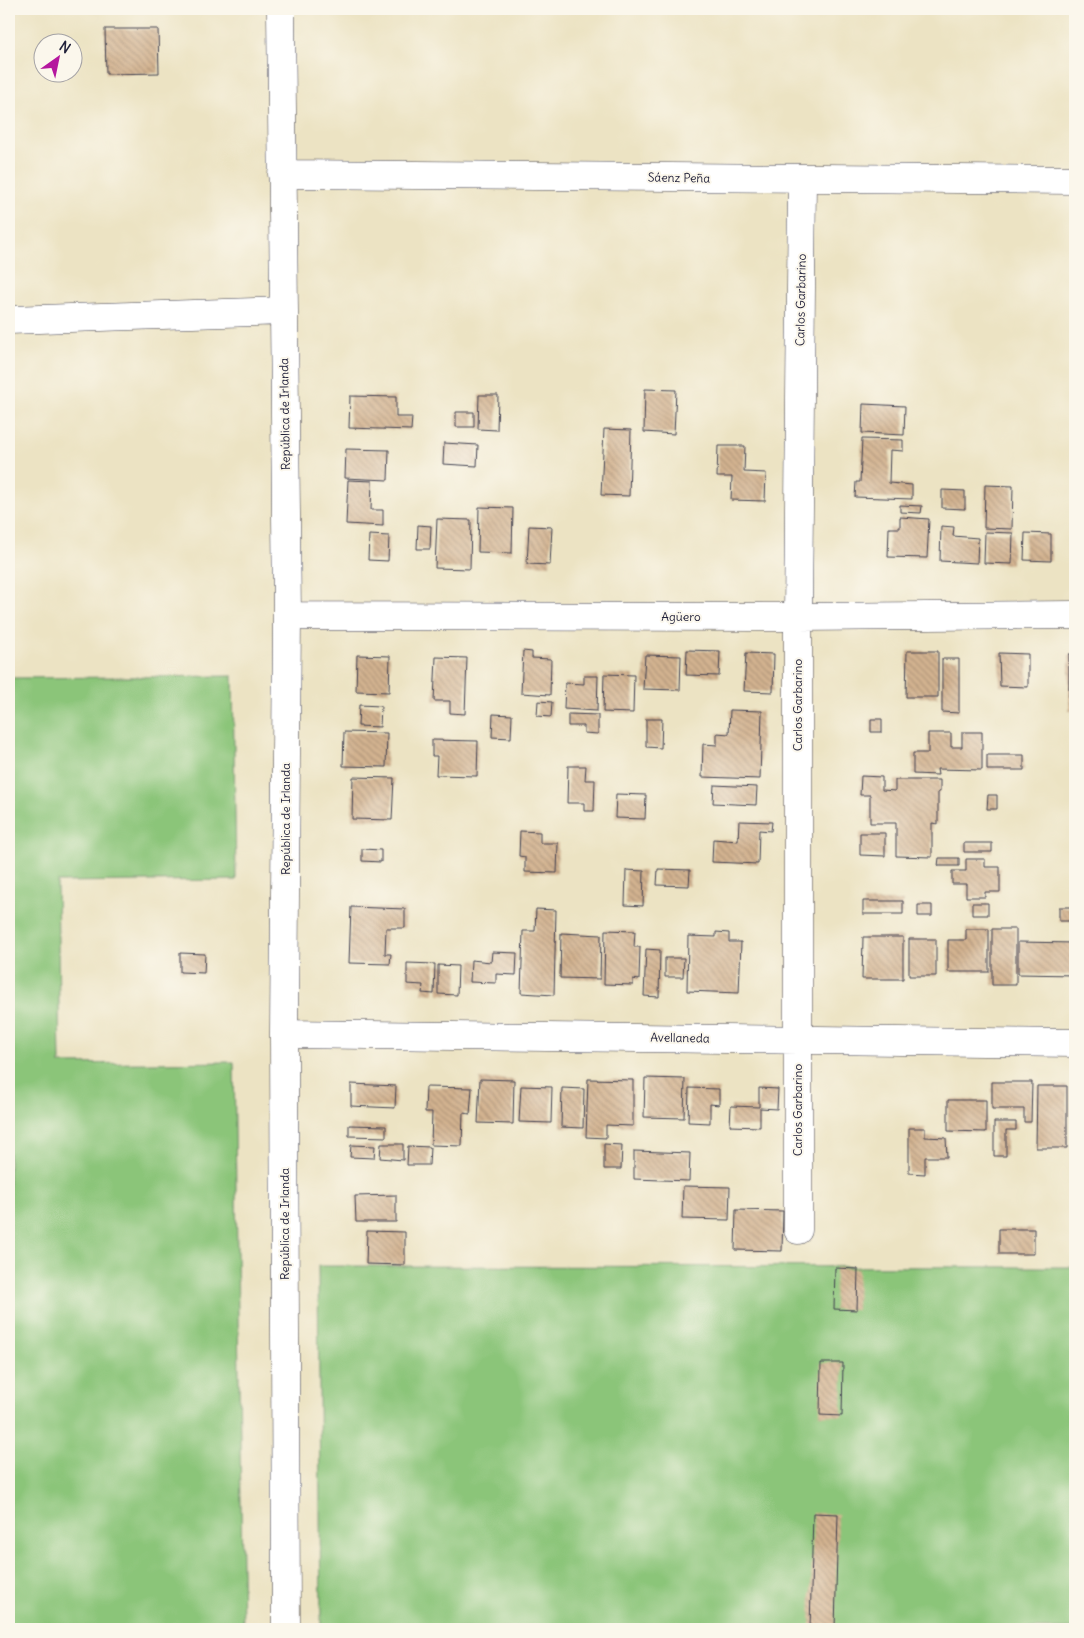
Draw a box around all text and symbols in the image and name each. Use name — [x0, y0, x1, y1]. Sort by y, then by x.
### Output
north arrow — [32, 32, 82, 82]
text: N — [56, 37, 74, 57]
street label: Sáenz Peña — [648, 169, 711, 186]
street label: Carlos Garbarino — [792, 253, 809, 346]
street label: República de Irlanda — [276, 358, 293, 470]
street label: Agüero — [661, 609, 701, 624]
street label: Carlos Garbarino — [790, 659, 805, 751]
street label: República de Irlanda — [278, 763, 293, 875]
street label: Avellaneda — [650, 1029, 710, 1046]
street label: Carlos Garbarino — [790, 1064, 805, 1156]
street label: República de Irlanda — [277, 1168, 292, 1280]

